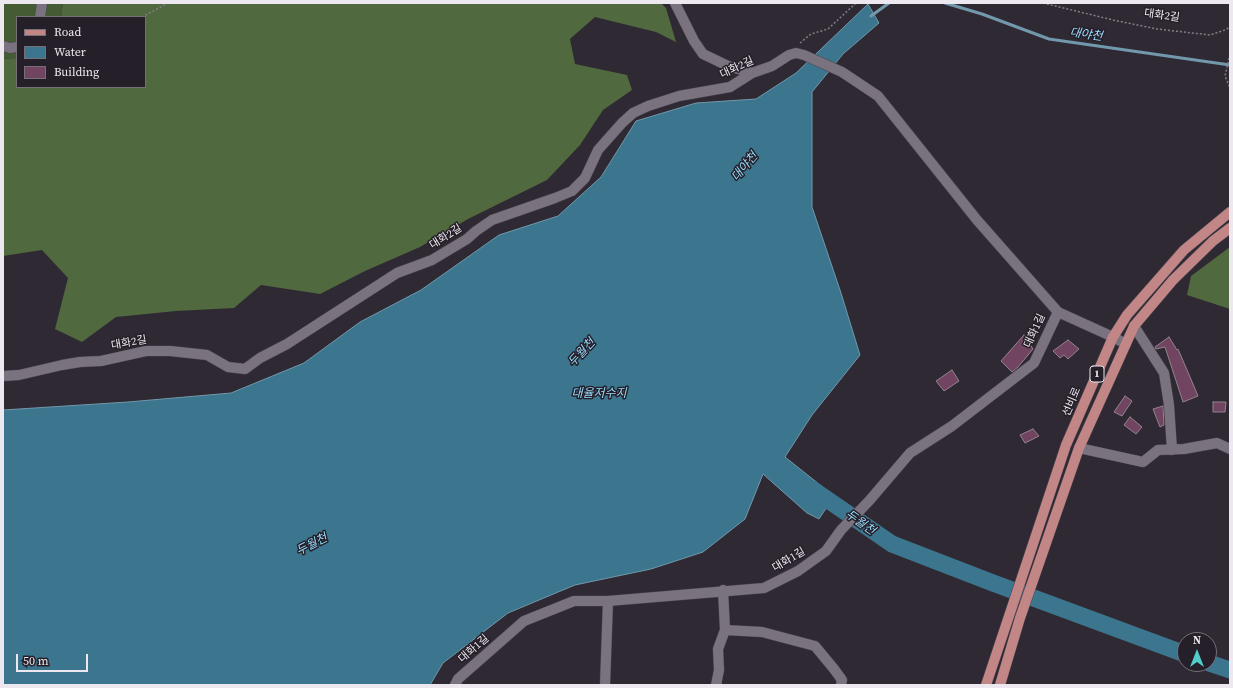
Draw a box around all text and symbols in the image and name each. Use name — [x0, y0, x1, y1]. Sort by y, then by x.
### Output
street label: 대화2길 — [1143, 7, 1181, 25]
legend — [16, 16, 146, 88]
text: Road — [54, 24, 81, 40]
water label: 대야천 — [1069, 26, 1103, 44]
text: Water — [54, 44, 86, 60]
street label: 대화2길 — [718, 54, 756, 82]
text: Building — [54, 64, 99, 80]
water label: 대야천 — [729, 150, 761, 184]
street label: 대화2길 — [427, 222, 465, 252]
street label: 대화1길 — [1021, 312, 1049, 350]
street label: 대화2길 — [110, 333, 148, 353]
water label: 두월천 — [565, 336, 599, 370]
road number: 1 — [1090, 366, 1104, 382]
street label: 선비로 — [1060, 385, 1084, 419]
water label: 대율저수지 — [571, 387, 627, 401]
water label: 두월천 — [842, 508, 878, 538]
water label: 두월천 — [294, 531, 330, 559]
street label: 대화1길 — [770, 545, 808, 575]
street label: 대화1길 — [456, 632, 492, 666]
north arrow — [1177, 632, 1217, 672]
text: N — [1193, 633, 1201, 648]
scale bar — [18, 646, 90, 672]
text: 50 m — [23, 653, 49, 669]

